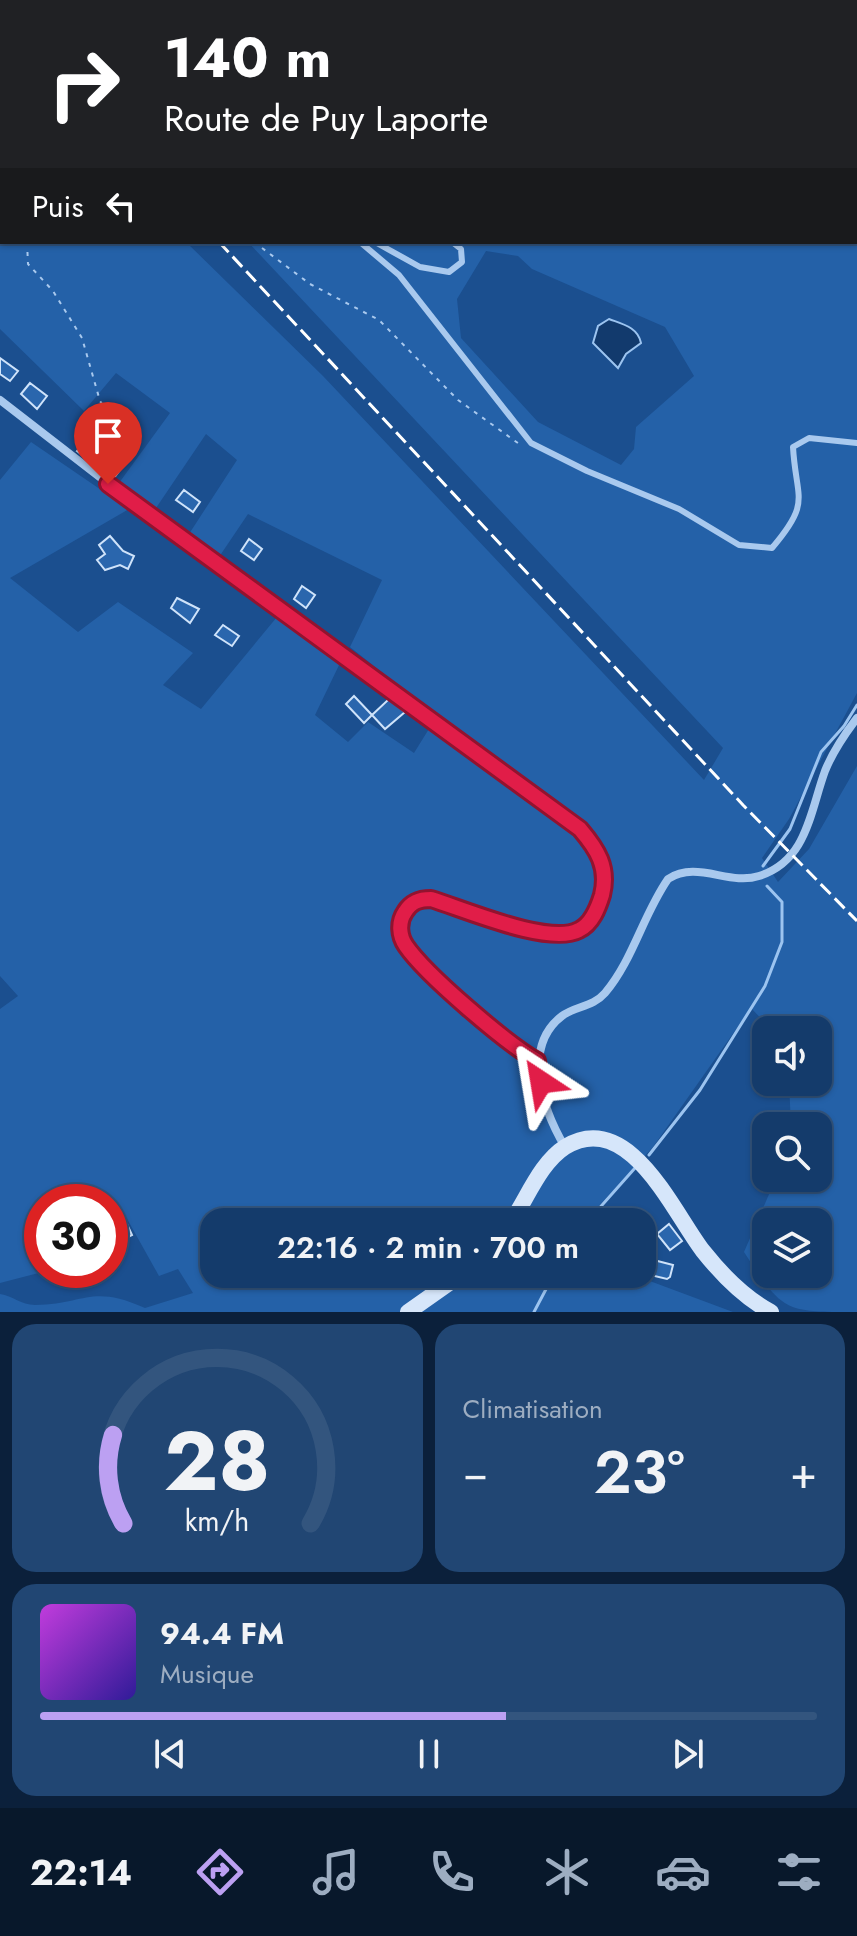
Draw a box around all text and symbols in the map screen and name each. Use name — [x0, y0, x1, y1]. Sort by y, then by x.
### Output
text: 140 m — [164, 17, 331, 98]
icon: right — [32, 32, 136, 136]
text: Route de Puy Laporte — [164, 92, 488, 144]
icon: left — [99, 184, 143, 228]
text: Puis — [32, 185, 83, 228]
pin — [74, 402, 142, 484]
icon: arrive — [86, 414, 130, 458]
map controls — [752, 1016, 832, 1288]
button: sound — [752, 1016, 832, 1096]
position arrow — [499, 1040, 583, 1124]
button: search — [752, 1112, 832, 1192]
speed limit sign: 30 — [24, 1184, 128, 1288]
button: layers — [752, 1208, 832, 1288]
text: 22:16 · 2 min · 700 m — [277, 1226, 579, 1269]
text: Climatisation — [463, 1390, 603, 1428]
text: 28 — [164, 1401, 271, 1521]
text: 23° — [594, 1429, 685, 1516]
text: − — [463, 1441, 488, 1505]
text: + — [790, 1441, 817, 1505]
text: km/h — [185, 1500, 250, 1542]
text: 94.4 FM — [160, 1612, 284, 1655]
text: Musique — [160, 1655, 254, 1693]
icon: previous — [148, 1732, 192, 1776]
icon: pause — [407, 1732, 451, 1776]
icon: next — [666, 1732, 710, 1776]
icon: directions — [192, 1844, 248, 1900]
icon: music — [308, 1844, 364, 1900]
icon: phone — [424, 1844, 480, 1900]
icon: climate — [539, 1844, 595, 1900]
icon: car — [655, 1844, 711, 1900]
icon: filters — [771, 1844, 827, 1900]
text: 22:14 — [30, 1846, 132, 1898]

